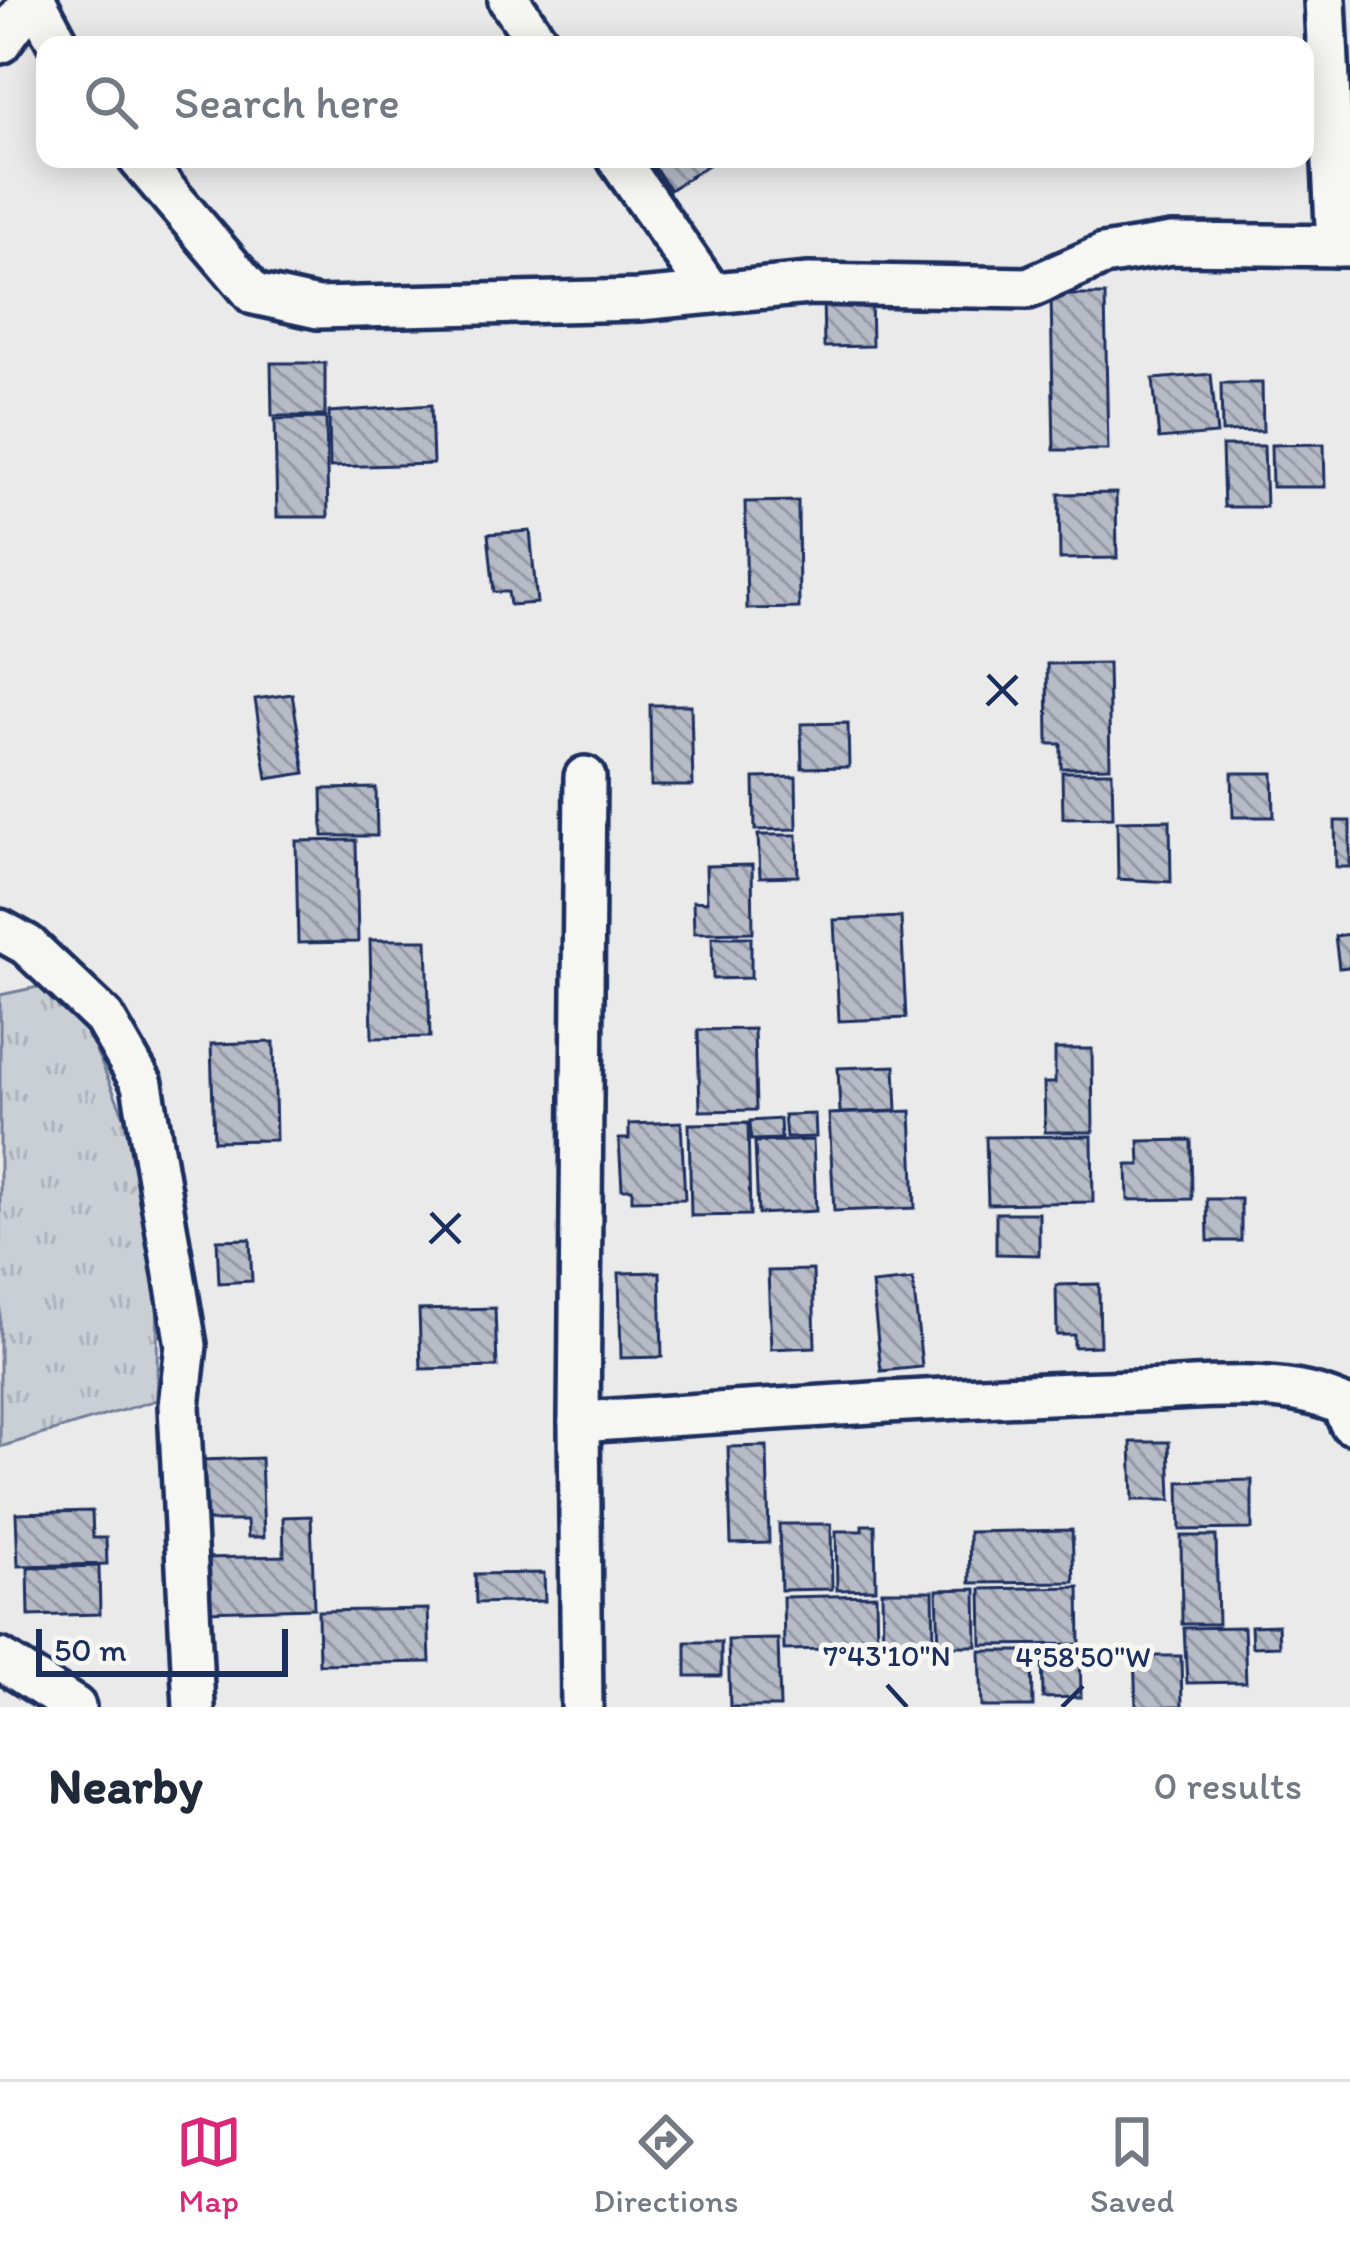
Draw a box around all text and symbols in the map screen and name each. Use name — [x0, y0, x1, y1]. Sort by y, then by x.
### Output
search box — [36, 36, 1314, 168]
icon: search — [78, 69, 144, 135]
text: Search here — [174, 75, 400, 129]
scale bar — [36, 1623, 288, 1676]
text: 50 m — [54, 1630, 127, 1669]
text: 7°43'10"N — [823, 1637, 951, 1674]
text: 4°58'50"W — [1015, 1638, 1151, 1675]
text: Nearby — [48, 1755, 203, 1816]
text: 0 results — [1153, 1762, 1302, 1809]
tab: Map — [176, 2109, 242, 2220]
tab: Directions — [593, 2109, 738, 2220]
tab: Saved — [1090, 2109, 1174, 2220]

